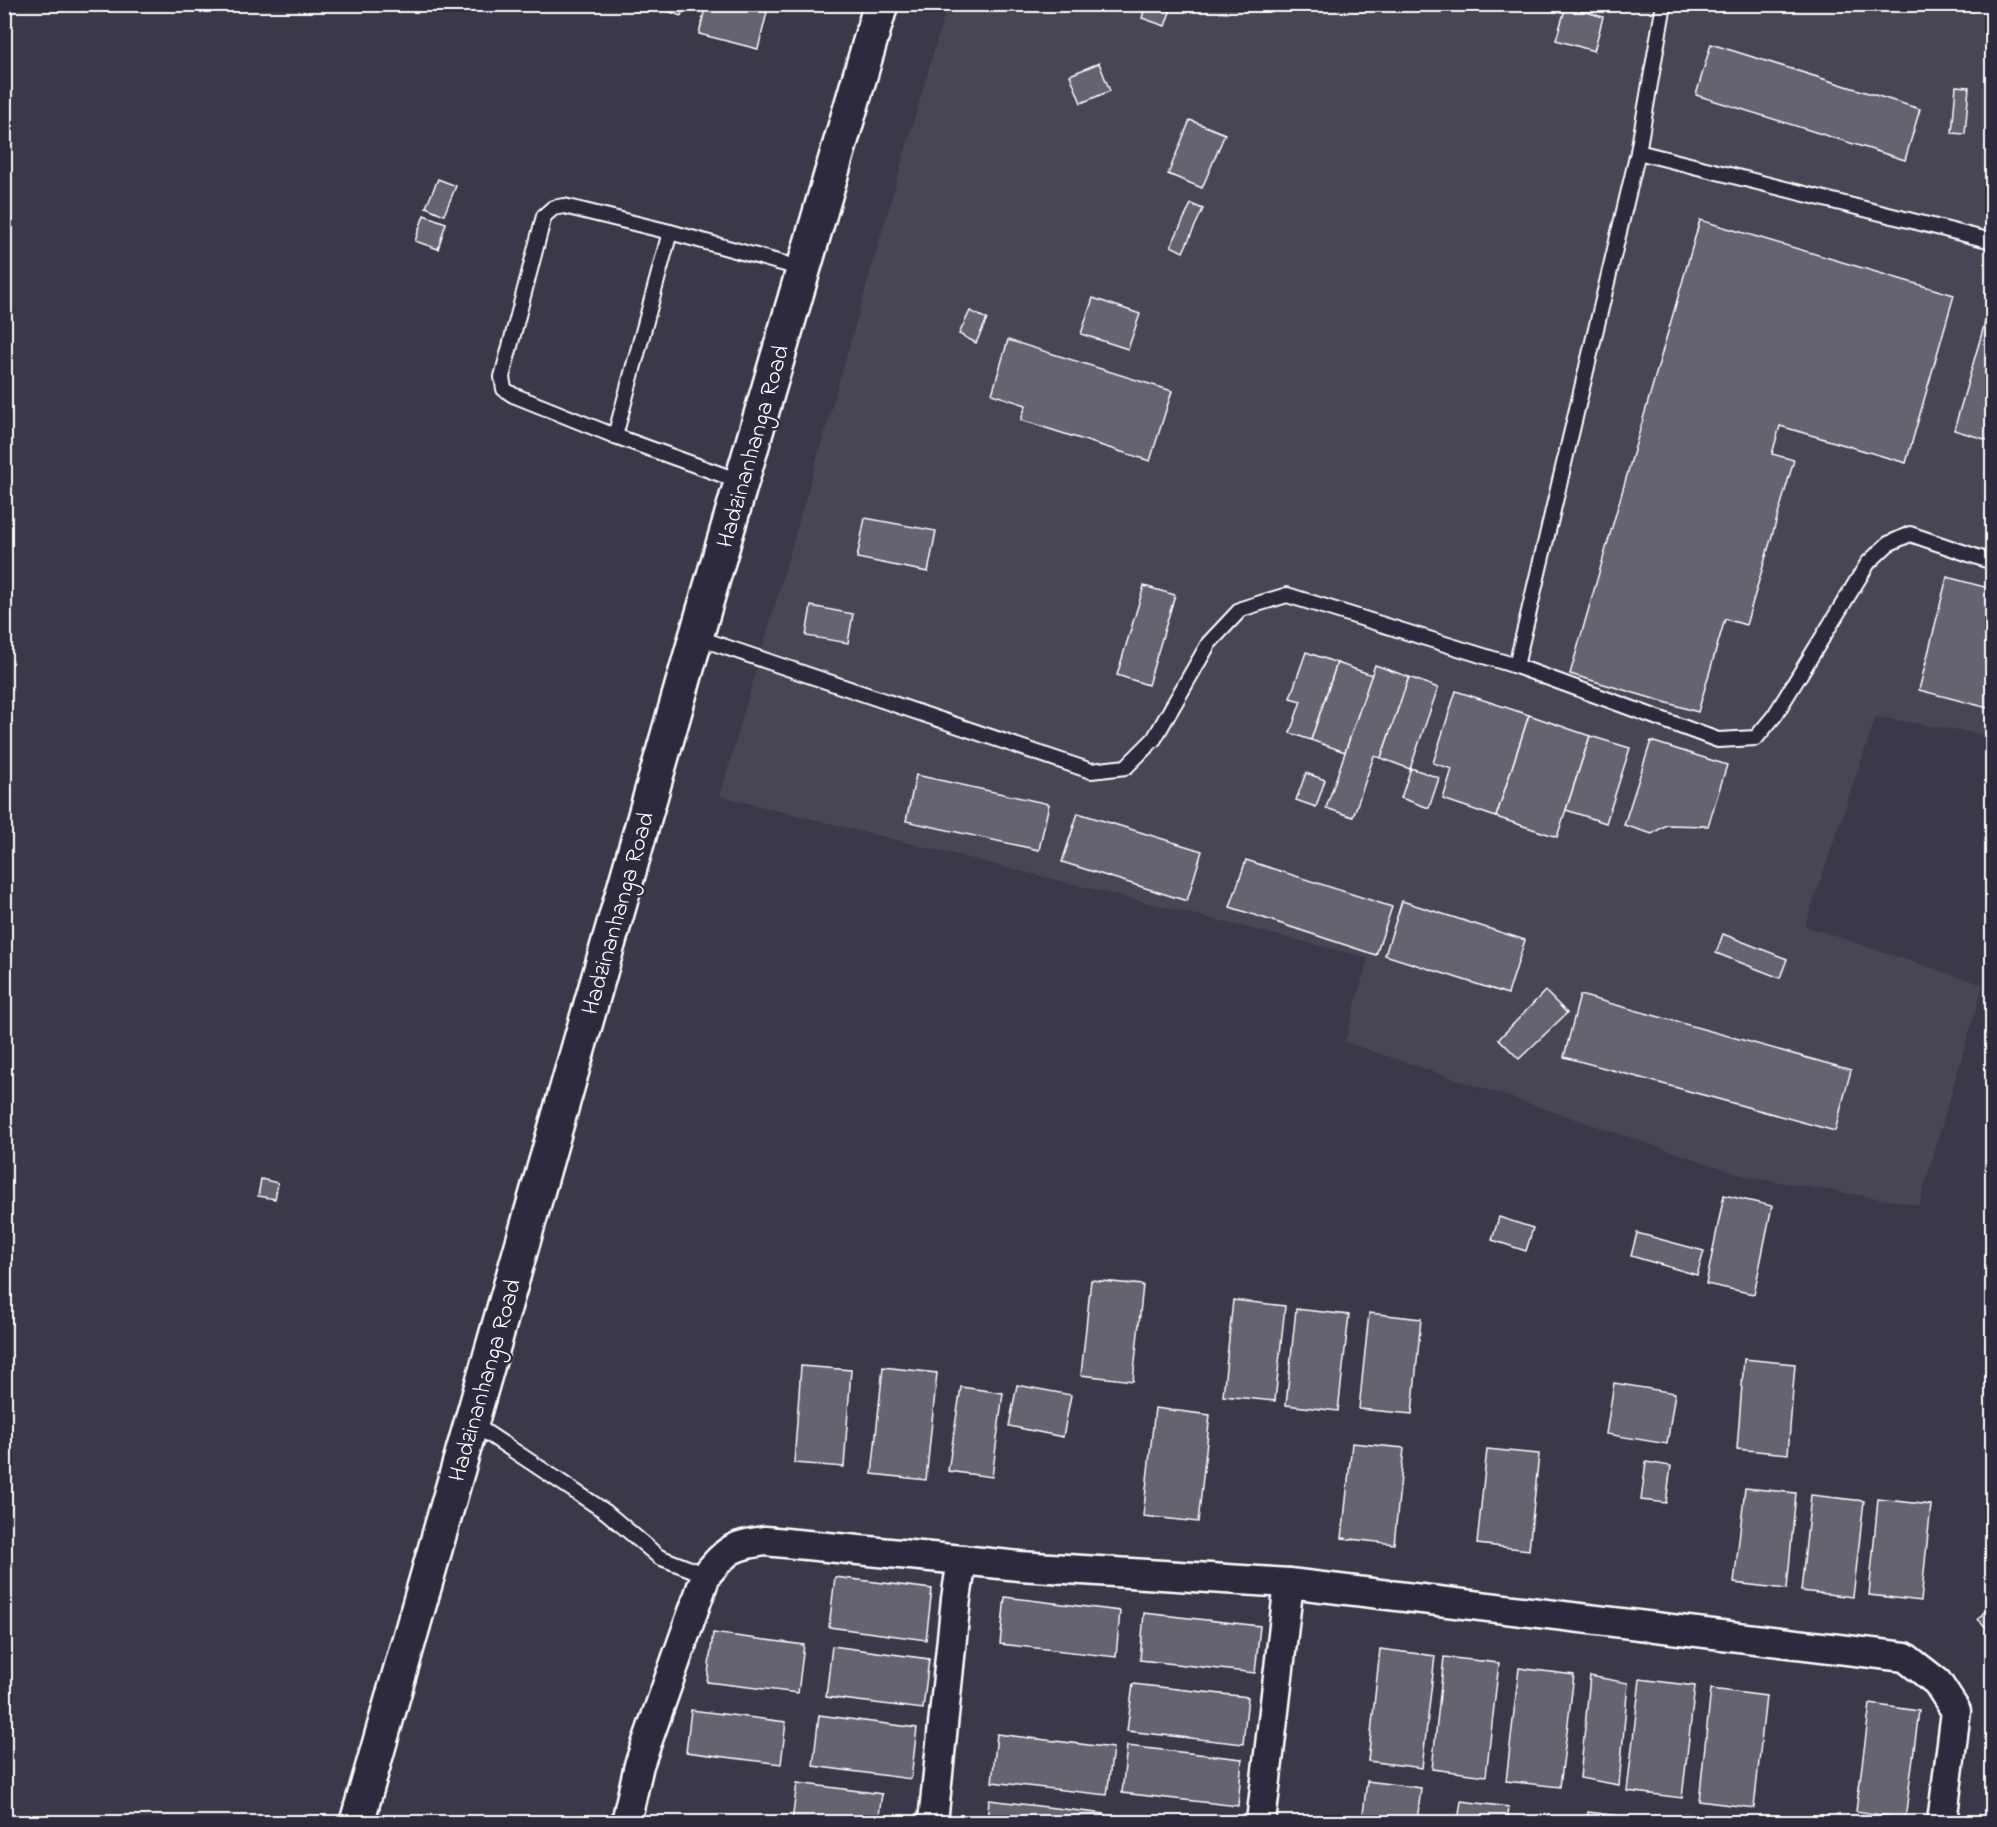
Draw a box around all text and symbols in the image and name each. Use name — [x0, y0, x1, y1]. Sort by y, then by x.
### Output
street label: Hadzinanhanga Road — [709, 341, 800, 552]
street label: Hadzinanhanga Road — [574, 808, 665, 1019]
street label: Hadzinanhanga Road — [441, 1275, 532, 1486]

